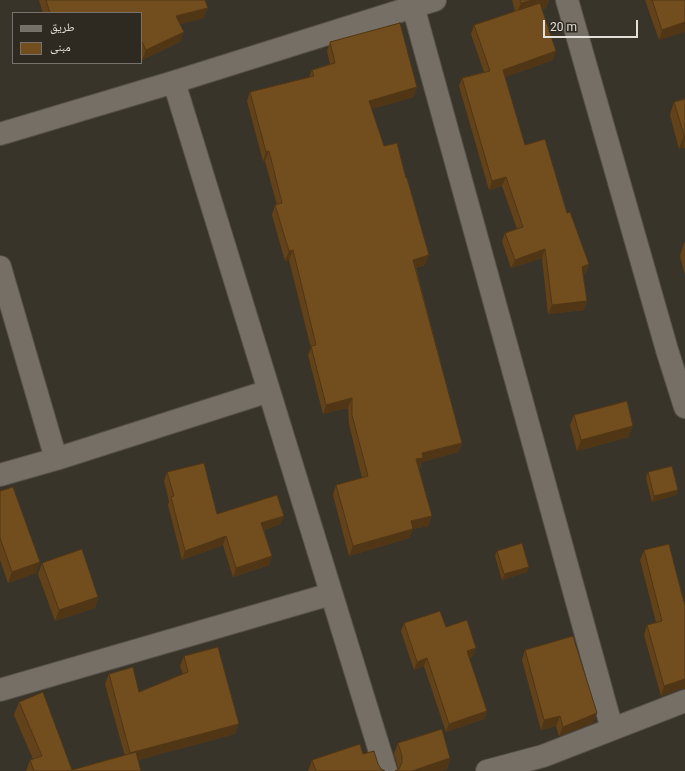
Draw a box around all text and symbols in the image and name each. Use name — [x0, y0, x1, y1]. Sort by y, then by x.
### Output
legend — [12, 12, 142, 64]
scale bar — [545, 12, 640, 38]
text: طريق — [50, 20, 75, 34]
text: 20 m — [550, 20, 577, 34]
text: مبنى — [50, 40, 71, 54]

